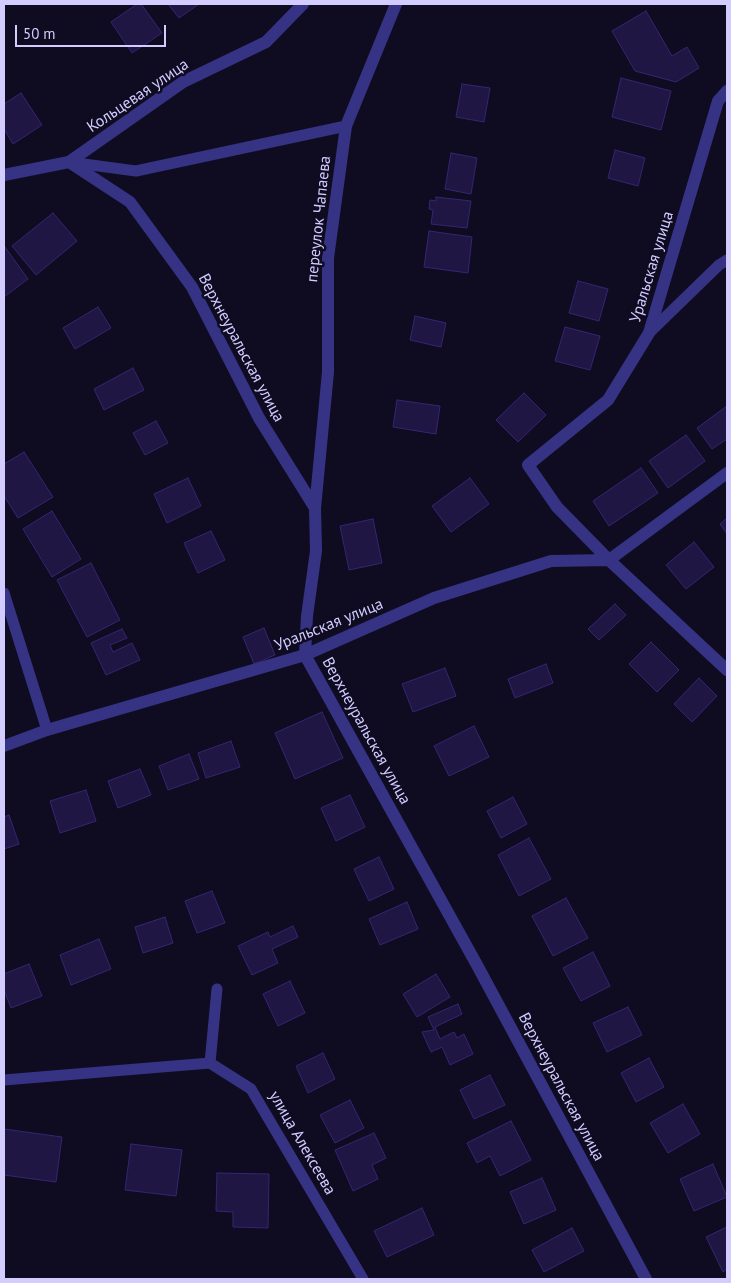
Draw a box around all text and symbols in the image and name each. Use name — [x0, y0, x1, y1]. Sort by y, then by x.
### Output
scale bar — [18, 15, 169, 47]
text: 50 m — [23, 24, 56, 43]
street label: Кольцевая улица — [84, 55, 192, 137]
street label: переулок Чапаева — [303, 155, 335, 283]
street label: Уральская улица — [626, 209, 678, 325]
street label: Верхнеуральская улица — [194, 271, 288, 425]
street label: Уральская улица — [272, 595, 386, 655]
street label: Верхнеуральская улица — [318, 654, 414, 808]
street label: Верхнеуральская улица — [514, 1010, 608, 1164]
street label: улица Алексеева — [264, 1088, 340, 1198]

